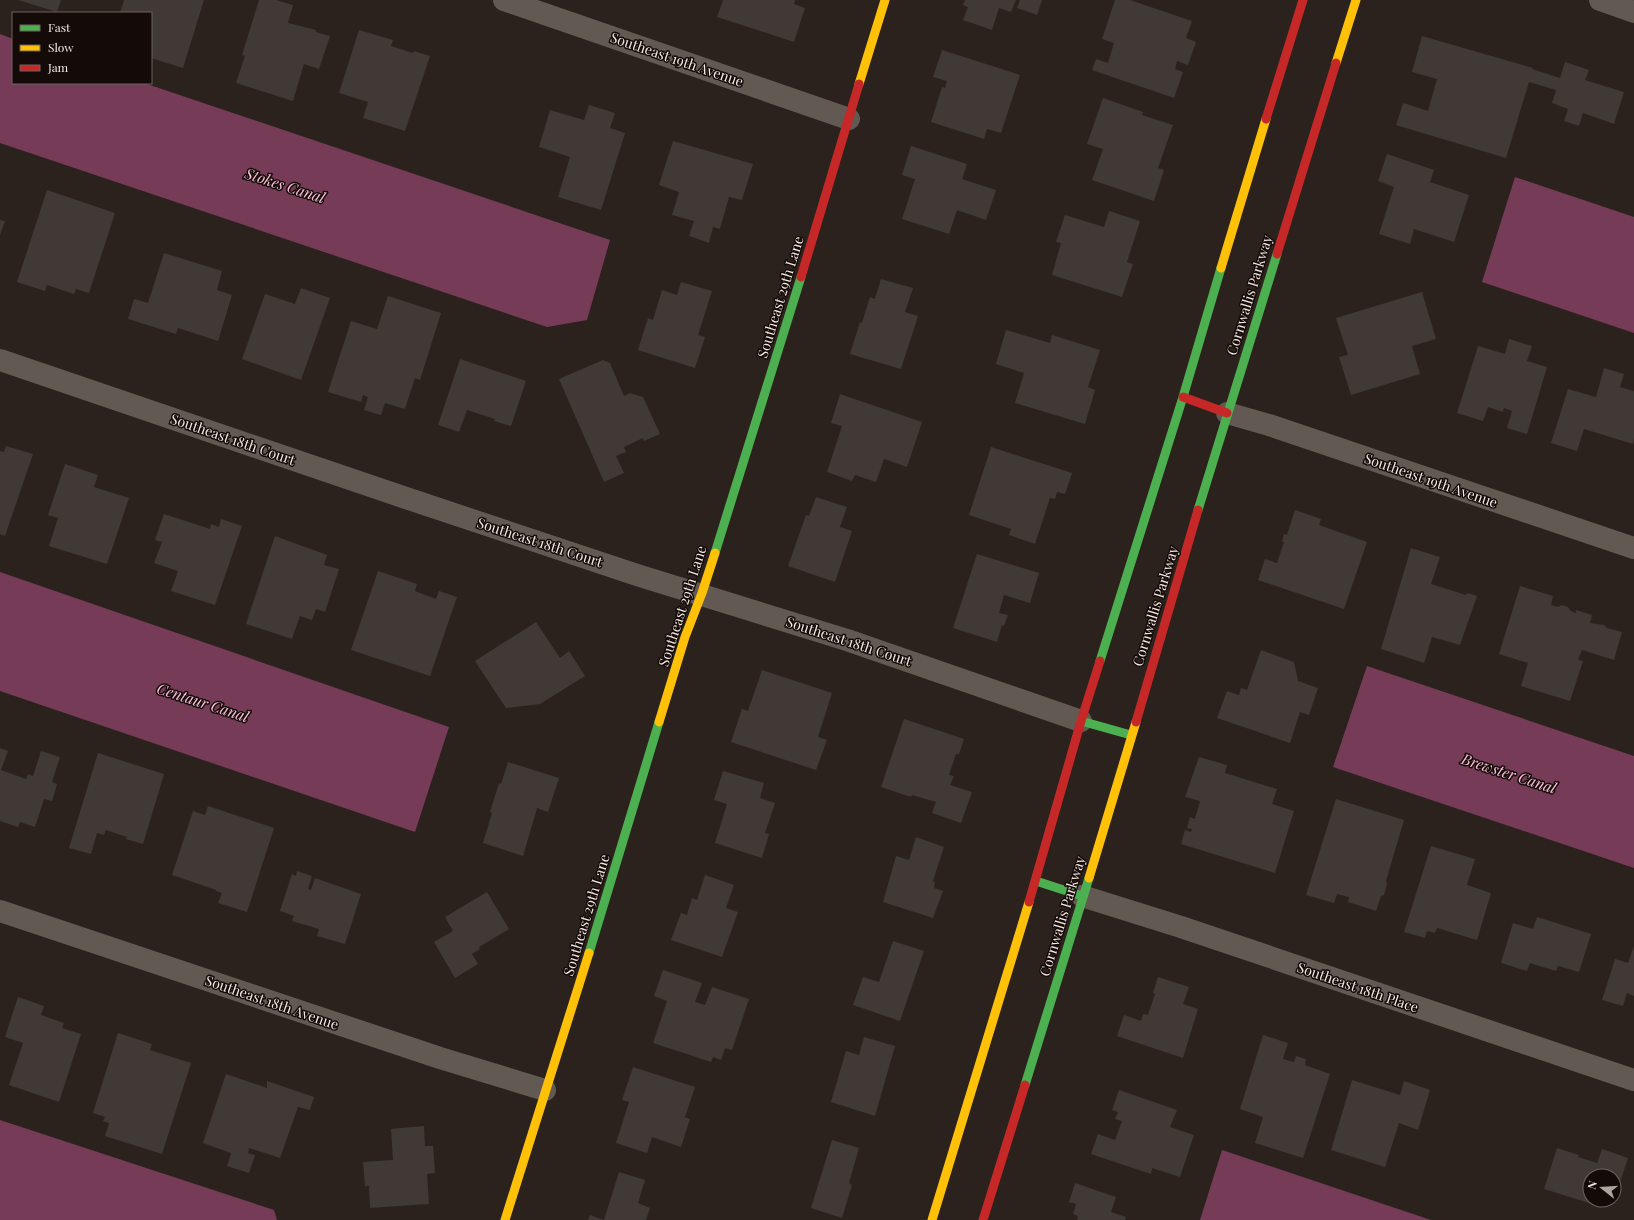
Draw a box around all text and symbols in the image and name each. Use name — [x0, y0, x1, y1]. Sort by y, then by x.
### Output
legend — [12, 12, 152, 84]
text: Fast — [48, 19, 71, 35]
street label: Southeast 19th Avenue — [608, 27, 746, 91]
text: Slow — [48, 39, 74, 55]
text: Jam — [47, 59, 69, 75]
water label: Stokes Canal — [242, 162, 328, 208]
street label: Cornwallis Parkway — [1222, 233, 1276, 357]
street label: Southeast 29th Lane — [752, 234, 808, 360]
street label: Southeast 18th Court — [168, 409, 299, 470]
street label: Southeast 19th Avenue — [1362, 448, 1500, 512]
street label: Southeast 18th Court — [475, 513, 606, 572]
street label: Southeast 29th Lane — [653, 543, 711, 669]
street label: Cornwallis Parkway — [1128, 544, 1182, 668]
street label: Southeast 18th Court — [784, 612, 915, 671]
water label: Centaur Canal — [155, 678, 252, 727]
water label: Brewster Canal — [1458, 748, 1560, 798]
street label: Southeast 29th Lane — [558, 852, 614, 978]
street label: Cornwallis Parkway — [1035, 854, 1089, 978]
street label: Southeast 18th Place — [1295, 957, 1421, 1017]
street label: Southeast 18th Avenue — [203, 970, 341, 1034]
north arrow — [1582, 1168, 1622, 1208]
text: N — [1584, 1179, 1600, 1191]

